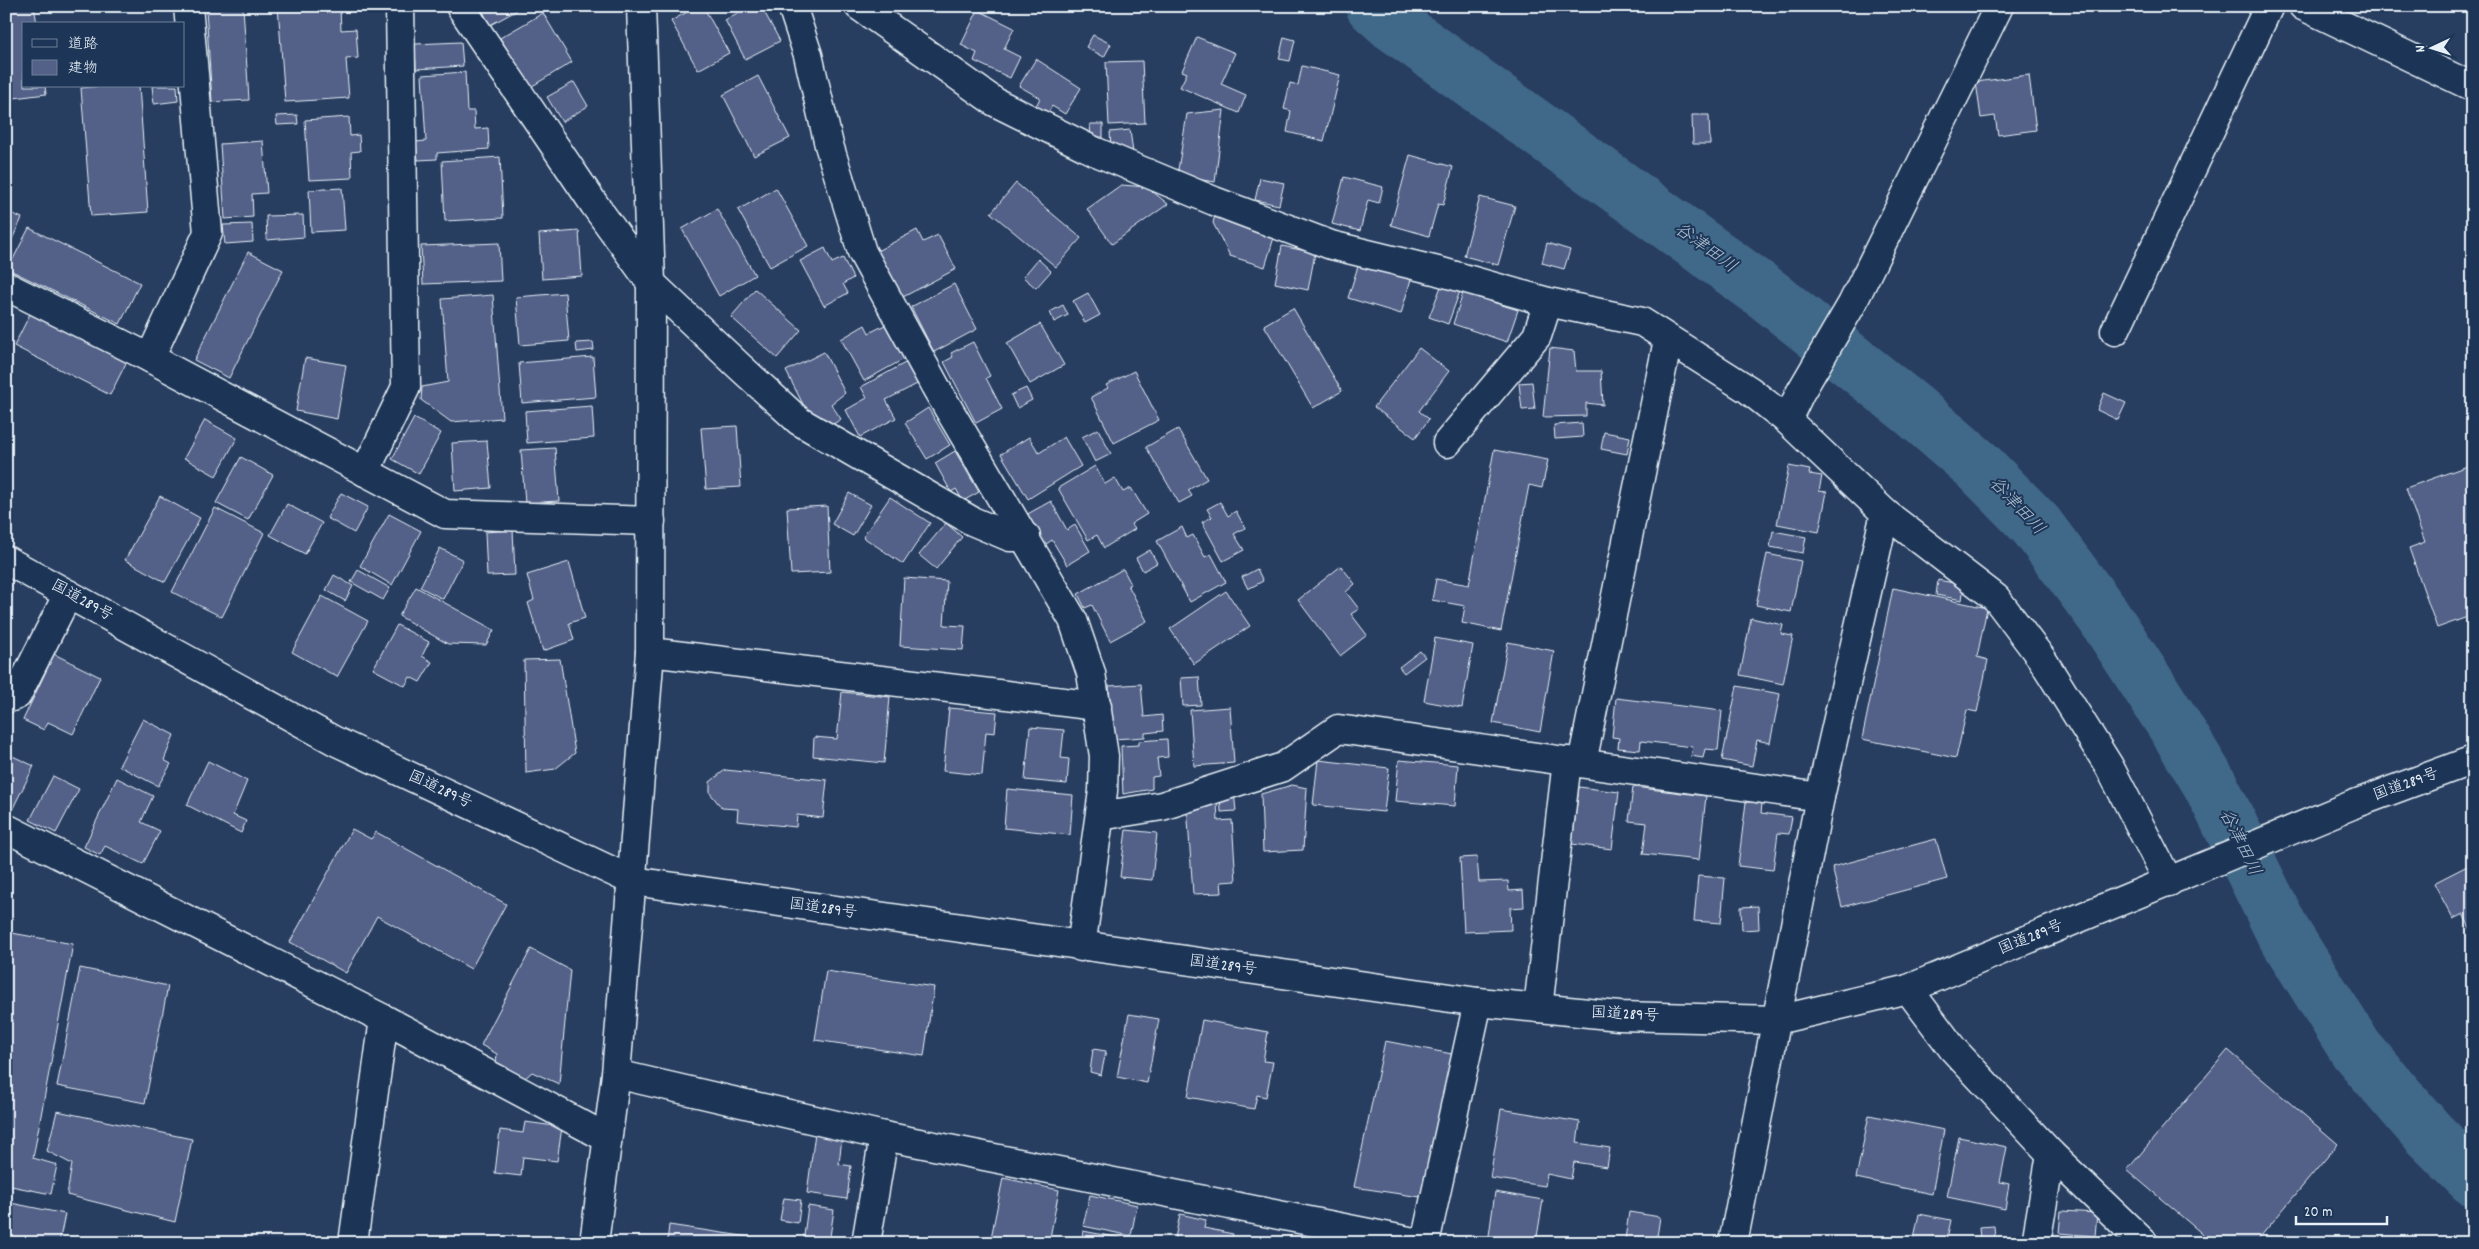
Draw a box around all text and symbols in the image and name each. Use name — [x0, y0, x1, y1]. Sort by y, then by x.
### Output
legend — [22, 22, 185, 88]
north arrow — [2406, 22, 2456, 72]
text: 道路 — [68, 34, 98, 56]
text: N — [2411, 45, 2431, 53]
text: 建物 — [68, 58, 98, 80]
water label: 谷津田川 — [1669, 218, 1741, 280]
water label: 谷津田川 — [1982, 472, 2050, 542]
street label: 国道289号 — [46, 574, 118, 628]
street label: 国道289号 — [2370, 762, 2442, 808]
street label: 国道289号 — [404, 765, 476, 815]
water label: 谷津田川 — [2212, 805, 2266, 881]
street label: 国道289号 — [787, 893, 859, 925]
street label: 国道289号 — [1995, 914, 2067, 962]
street label: 国道289号 — [1187, 950, 1259, 982]
street label: 国道289号 — [1590, 1002, 1660, 1028]
scale bar — [2296, 1194, 2388, 1226]
text: 20 m — [2304, 1202, 2332, 1224]

